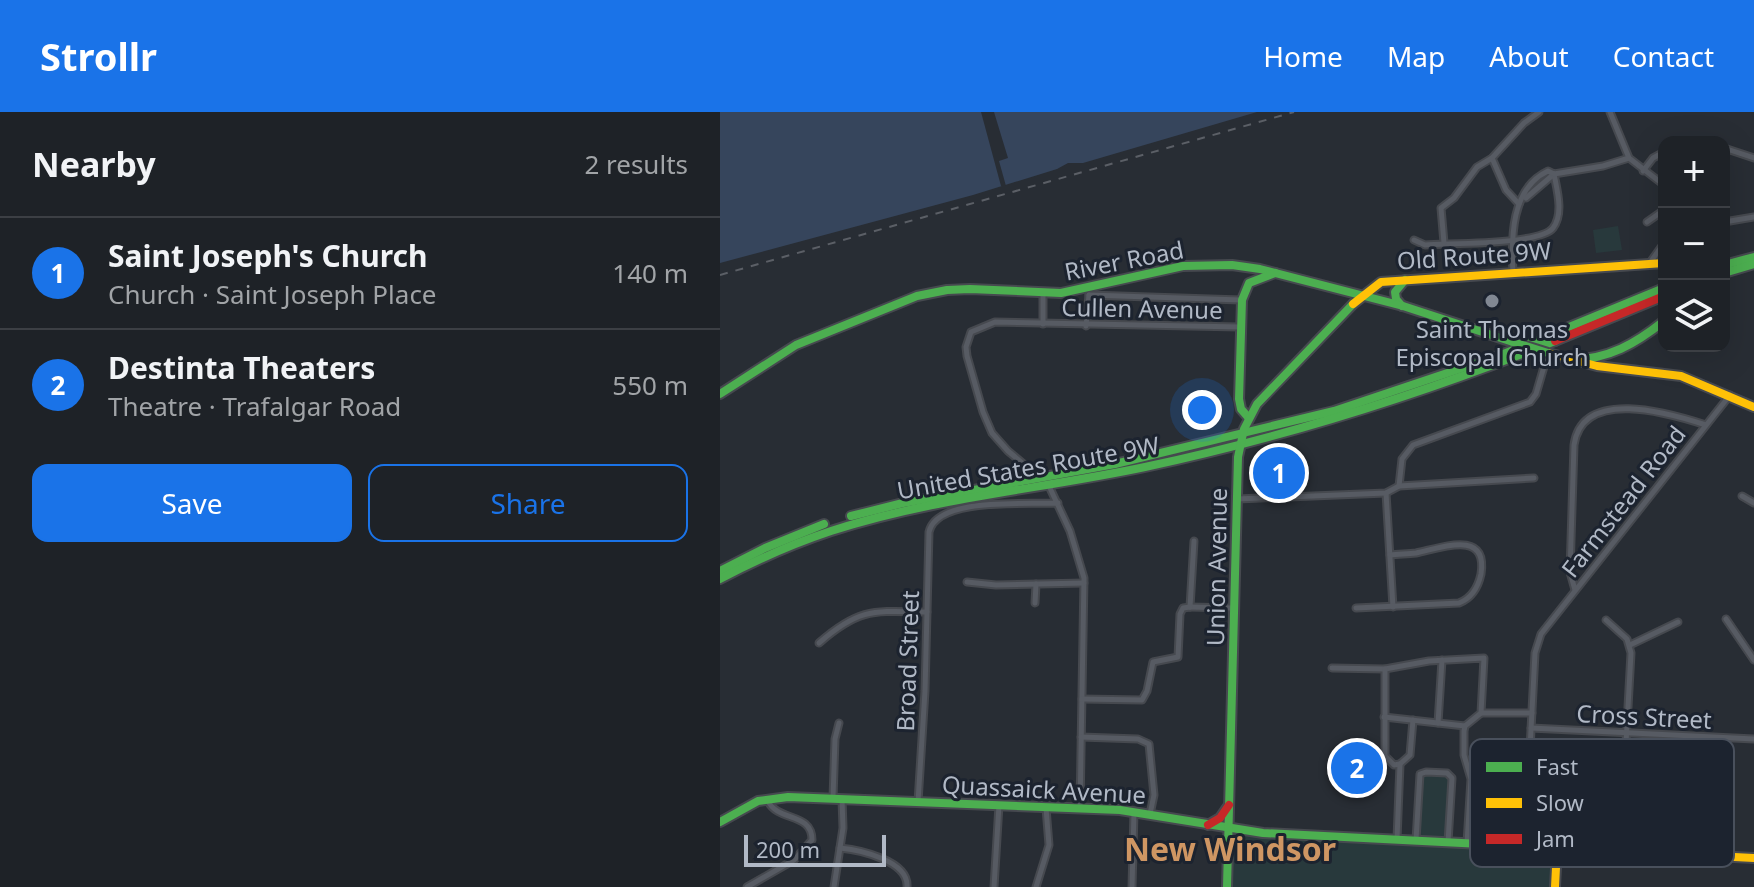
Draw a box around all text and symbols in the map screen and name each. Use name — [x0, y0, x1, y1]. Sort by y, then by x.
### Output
text: Strollr — [40, 30, 157, 82]
text: Home — [1263, 37, 1343, 75]
text: Map — [1387, 37, 1445, 75]
text: About — [1489, 37, 1569, 75]
text: Contact — [1613, 37, 1714, 75]
map controls — [1658, 136, 1730, 352]
button: + — [1658, 136, 1730, 208]
text: Nearby — [32, 141, 156, 187]
text: 2 results — [584, 146, 688, 182]
button: − — [1658, 208, 1730, 280]
street label: River Road — [1062, 232, 1186, 288]
street label: Old Route 9W — [1396, 233, 1553, 277]
text: Saint Joseph's Church — [108, 235, 428, 276]
text: 1 — [51, 255, 65, 291]
text: 140 m — [612, 255, 688, 291]
text: Church · Saint Joseph Place — [108, 276, 437, 312]
button: layers — [1658, 280, 1730, 352]
street label: Cullen Avenue — [1061, 290, 1223, 326]
marker: Saint Thomas Episcopal Church — [1483, 292, 1501, 310]
place label: Saint Thomas Episcopal Church — [1395, 312, 1589, 373]
text: Destinta Theaters — [108, 347, 375, 388]
text: 2 — [51, 367, 65, 403]
text: 550 m — [612, 367, 688, 403]
text: Theatre · Trafalgar Road — [108, 388, 401, 424]
your location — [1182, 390, 1222, 430]
street label: Farmstead Road — [1553, 418, 1693, 584]
street label: United States Route 9W — [894, 428, 1162, 506]
pin: 1 — [1253, 443, 1305, 503]
button: Save — [32, 464, 352, 542]
button: Share — [368, 464, 688, 542]
street label: Union Avenue — [1198, 488, 1234, 646]
street label: Broad Street — [888, 590, 926, 732]
street label: Cross Street — [1576, 696, 1713, 736]
pin: 2 — [1331, 738, 1383, 798]
legend — [1470, 739, 1734, 867]
text: Fast — [1536, 751, 1578, 781]
street label: Quassaick Avenue — [941, 767, 1147, 811]
text: Slow — [1536, 787, 1585, 817]
text: Jam — [1534, 823, 1575, 853]
district label: New Windsor — [1124, 827, 1336, 870]
scale bar — [744, 831, 886, 867]
text: 200 m — [756, 834, 820, 864]

